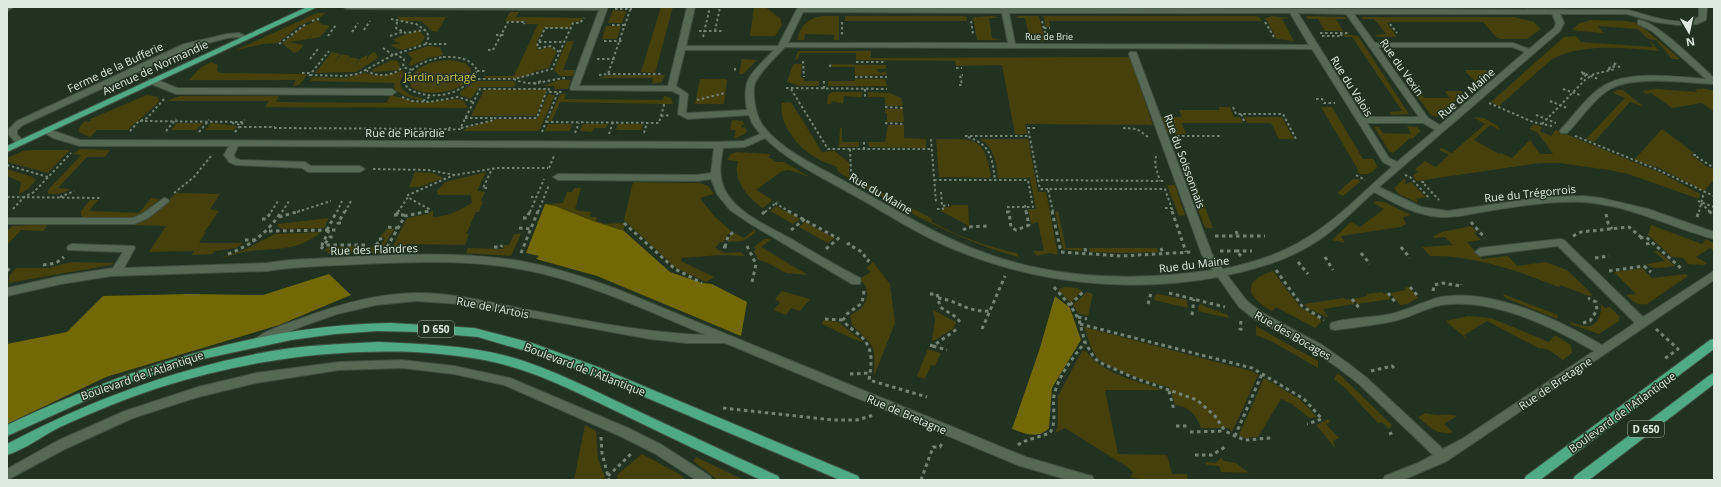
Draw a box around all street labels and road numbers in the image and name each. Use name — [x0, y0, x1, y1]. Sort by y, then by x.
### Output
street label: Rue de Brie — [1025, 30, 1073, 43]
street label: Rue du Vexin — [1377, 35, 1427, 99]
street label: Avenue de Normandie — [100, 36, 210, 98]
street label: Ferme de la Bufferie — [65, 38, 165, 96]
street label: Rue du Valois — [1327, 53, 1377, 119]
street label: Rue du Maine — [1434, 64, 1498, 122]
street label: Rue du Soissonnais — [1161, 112, 1209, 210]
street label: Rue de Picardie — [365, 125, 445, 140]
street label: Rue du Maine — [847, 169, 915, 217]
street label: Rue du Trégorrois — [1484, 181, 1576, 205]
street label: Rue des Flandres — [330, 240, 418, 258]
street label: Rue du Maine — [1158, 252, 1230, 276]
street label: Rue de l'Artois — [455, 293, 531, 321]
street label: Rue des Bocages — [1252, 307, 1334, 363]
road number: D 650 — [418, 321, 454, 337]
street label: Boulevard de l'Atlantique — [522, 339, 648, 399]
street label: Boulevard de l'Atlantique — [79, 347, 205, 403]
street label: Rue de Bretagne — [1516, 353, 1594, 413]
street label: Boulevard de l'Atlantique — [1565, 368, 1679, 456]
street label: Rue de Bretagne — [865, 390, 949, 438]
road number: D 650 — [1628, 421, 1664, 437]

